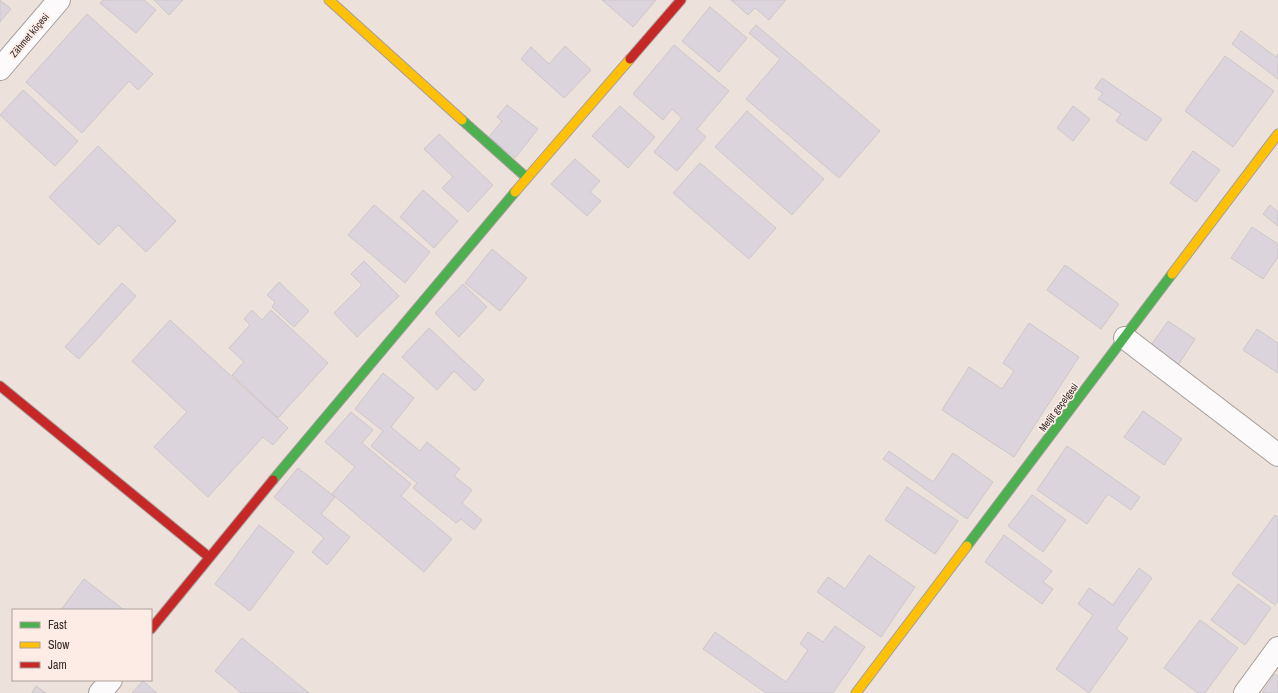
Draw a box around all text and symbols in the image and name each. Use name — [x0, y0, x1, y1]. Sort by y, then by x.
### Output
street label: Zähmet köçesi — [7, 11, 52, 60]
street label: Metjit geçelgesi — [1036, 380, 1081, 434]
legend — [12, 609, 152, 681]
text: Fast — [48, 617, 67, 633]
text: Slow — [48, 637, 70, 653]
text: Jam — [48, 657, 67, 673]

